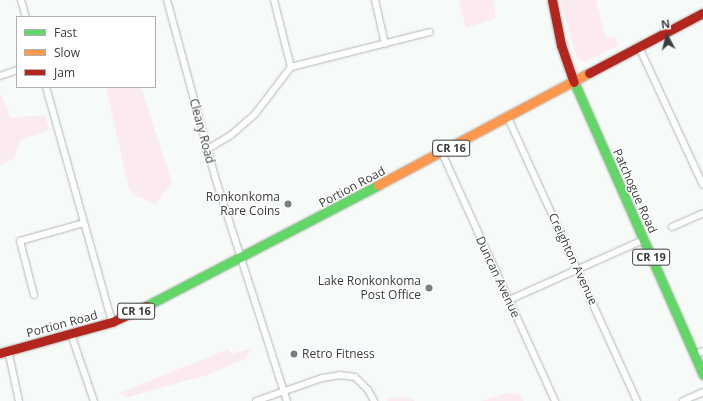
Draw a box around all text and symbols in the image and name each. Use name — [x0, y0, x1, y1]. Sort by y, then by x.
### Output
legend — [16, 16, 156, 88]
north arrow — [647, 16, 687, 56]
text: N — [660, 16, 671, 32]
text: Fast — [54, 24, 77, 41]
text: Slow — [54, 44, 80, 61]
text: Jam — [54, 64, 75, 81]
street label: Cleary Road — [186, 97, 218, 165]
road number: CR 16 — [432, 139, 470, 157]
street label: Patchogue Road — [610, 147, 660, 235]
street label: Portion Road — [316, 164, 388, 210]
place label: Ronkonkoma Rare Coins — [206, 190, 280, 218]
marker: Ronkonkoma Rare Coins — [283, 199, 293, 209]
street label: Creighton Avenue — [545, 211, 601, 307]
street label: Duncan Avenue — [473, 234, 523, 320]
road number: CR 19 — [632, 248, 670, 266]
place label: Lake Ronkonkoma Post Office — [318, 274, 421, 302]
marker: Lake Ronkonkoma Post Office — [424, 283, 434, 293]
road number: CR 16 — [117, 302, 155, 320]
street label: Portion Road — [25, 308, 99, 340]
place label: Retro Fitness — [302, 347, 375, 361]
marker: Retro Fitness — [289, 349, 299, 359]

